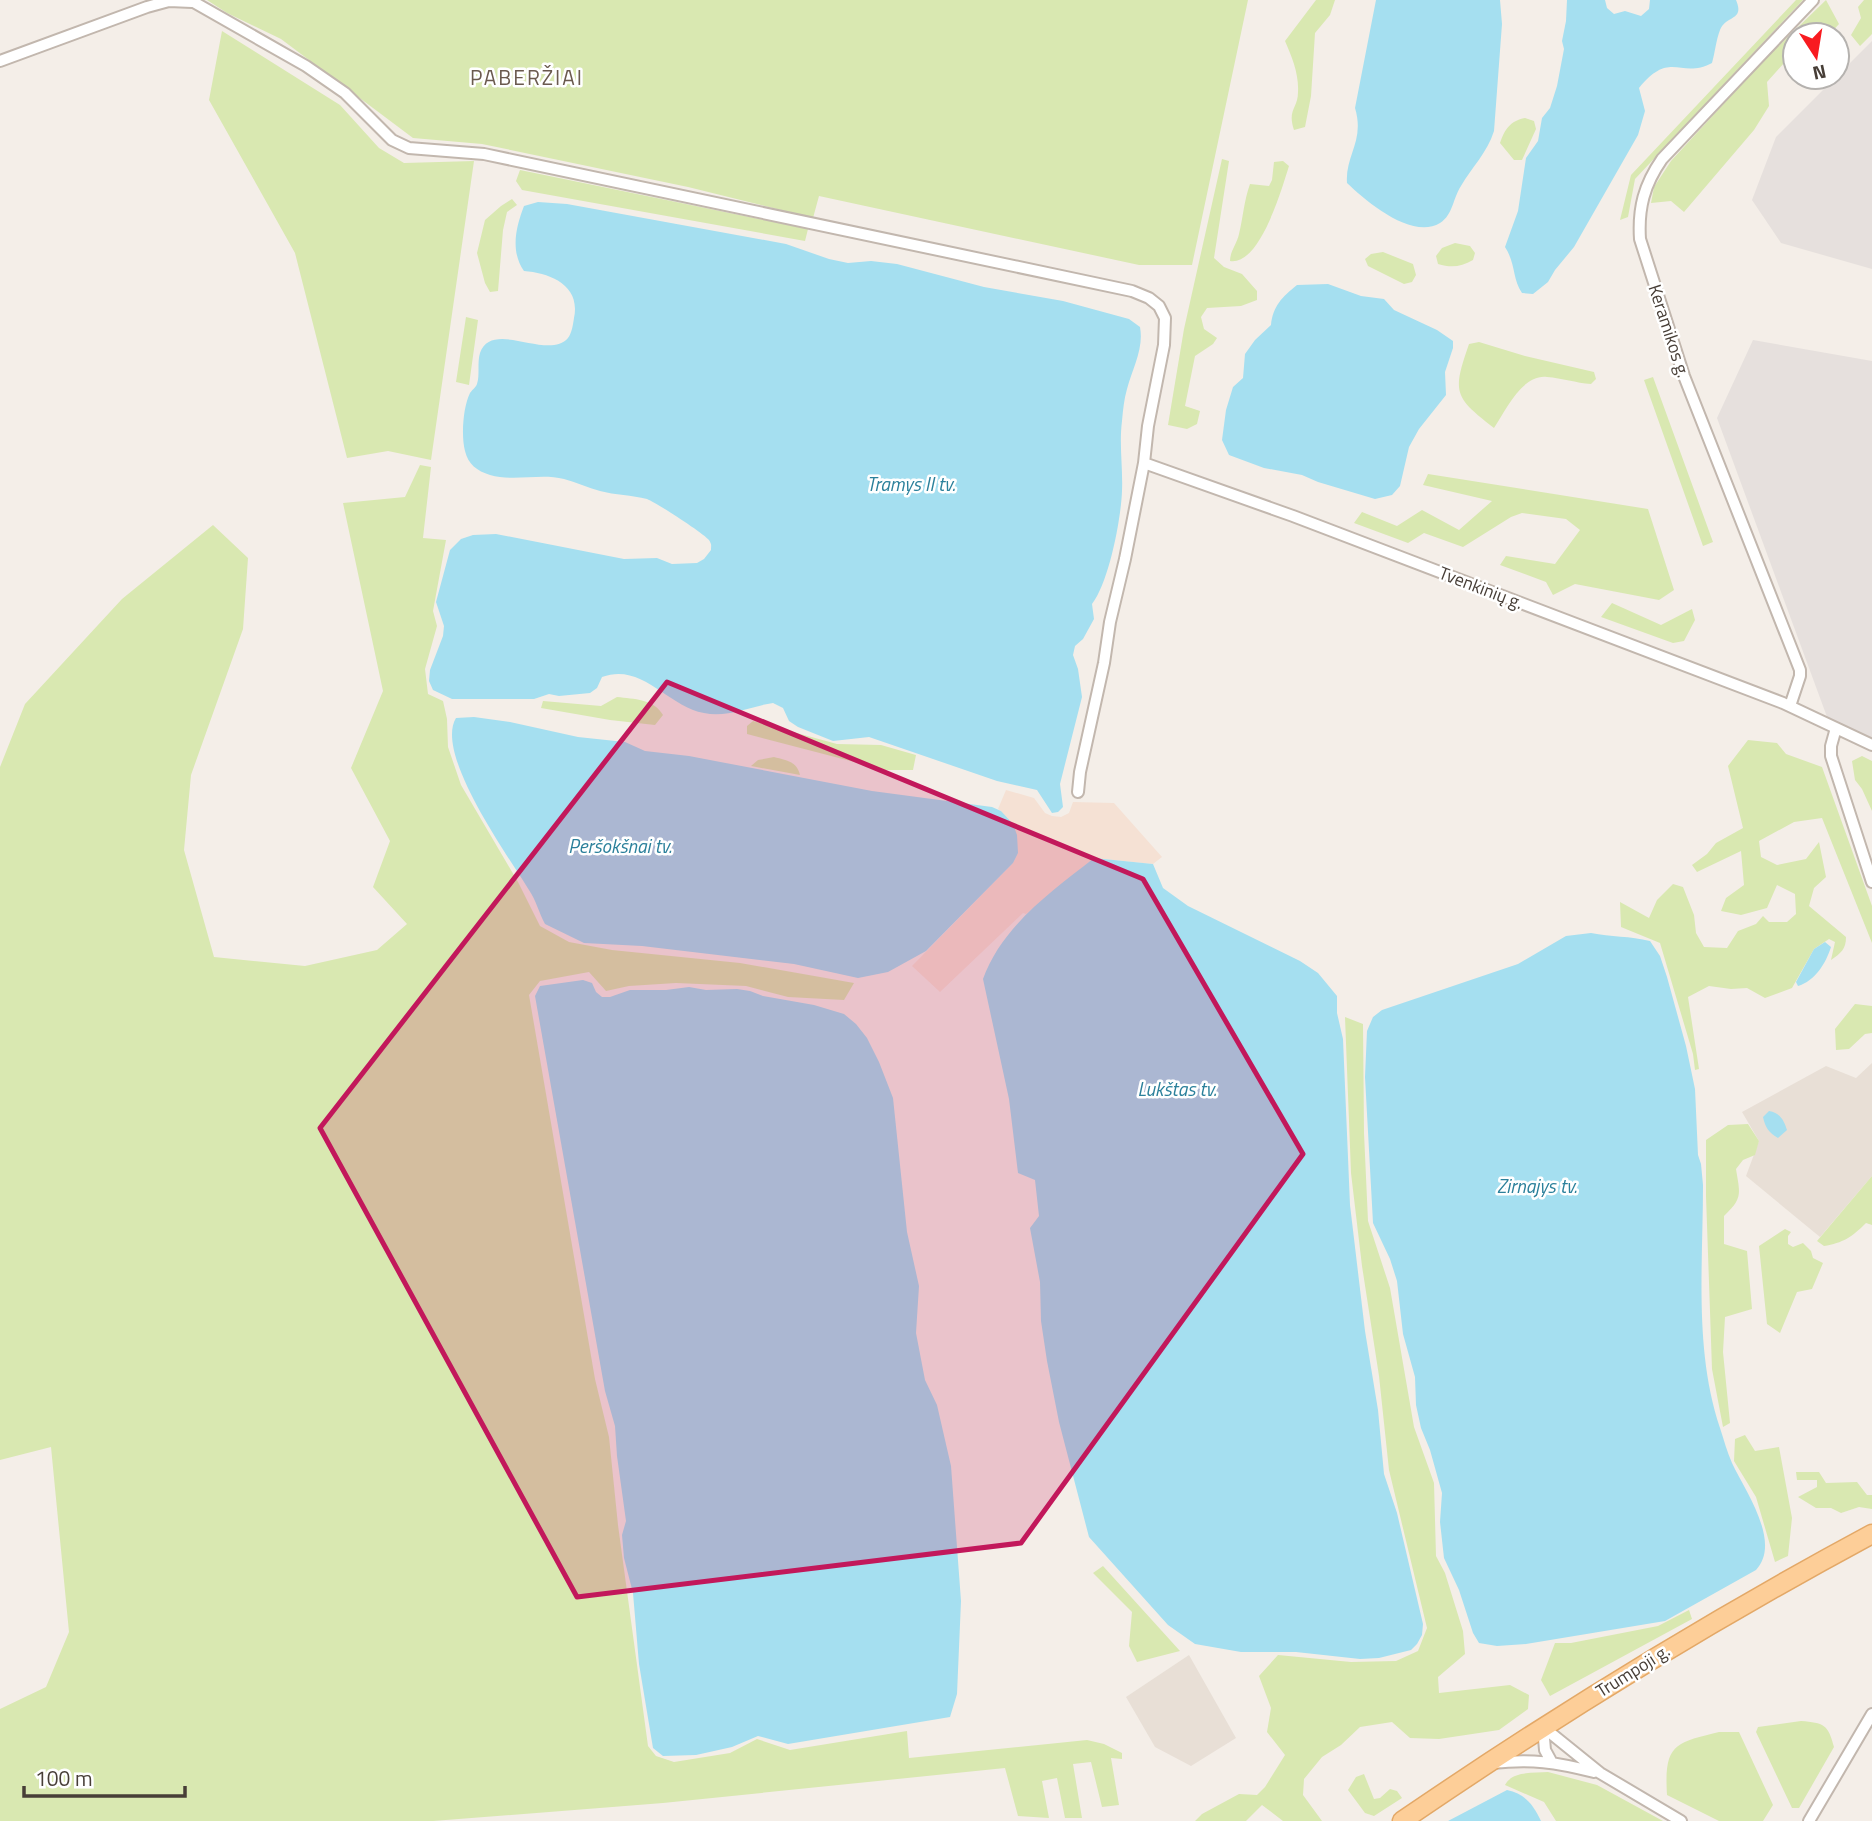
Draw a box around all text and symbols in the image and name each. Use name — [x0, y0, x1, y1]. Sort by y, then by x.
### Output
north arrow — [1781, 21, 1851, 91]
text: N — [1810, 58, 1829, 89]
district label: PABERŽIAI — [470, 61, 584, 93]
street label: Keramikos g. — [1642, 281, 1697, 381]
water label: Tramys II tv. — [867, 469, 955, 498]
street label: Tvenkinių g. — [1435, 559, 1527, 616]
water label: Peršokšnai tv. — [568, 831, 672, 860]
water label: Lukštas tv. — [1137, 1074, 1217, 1103]
water label: Zirnajys tv. — [1497, 1171, 1577, 1200]
street label: Trumpoji g. — [1590, 1637, 1675, 1704]
scale bar — [24, 1755, 186, 1799]
text: 100 m — [35, 1762, 92, 1794]

